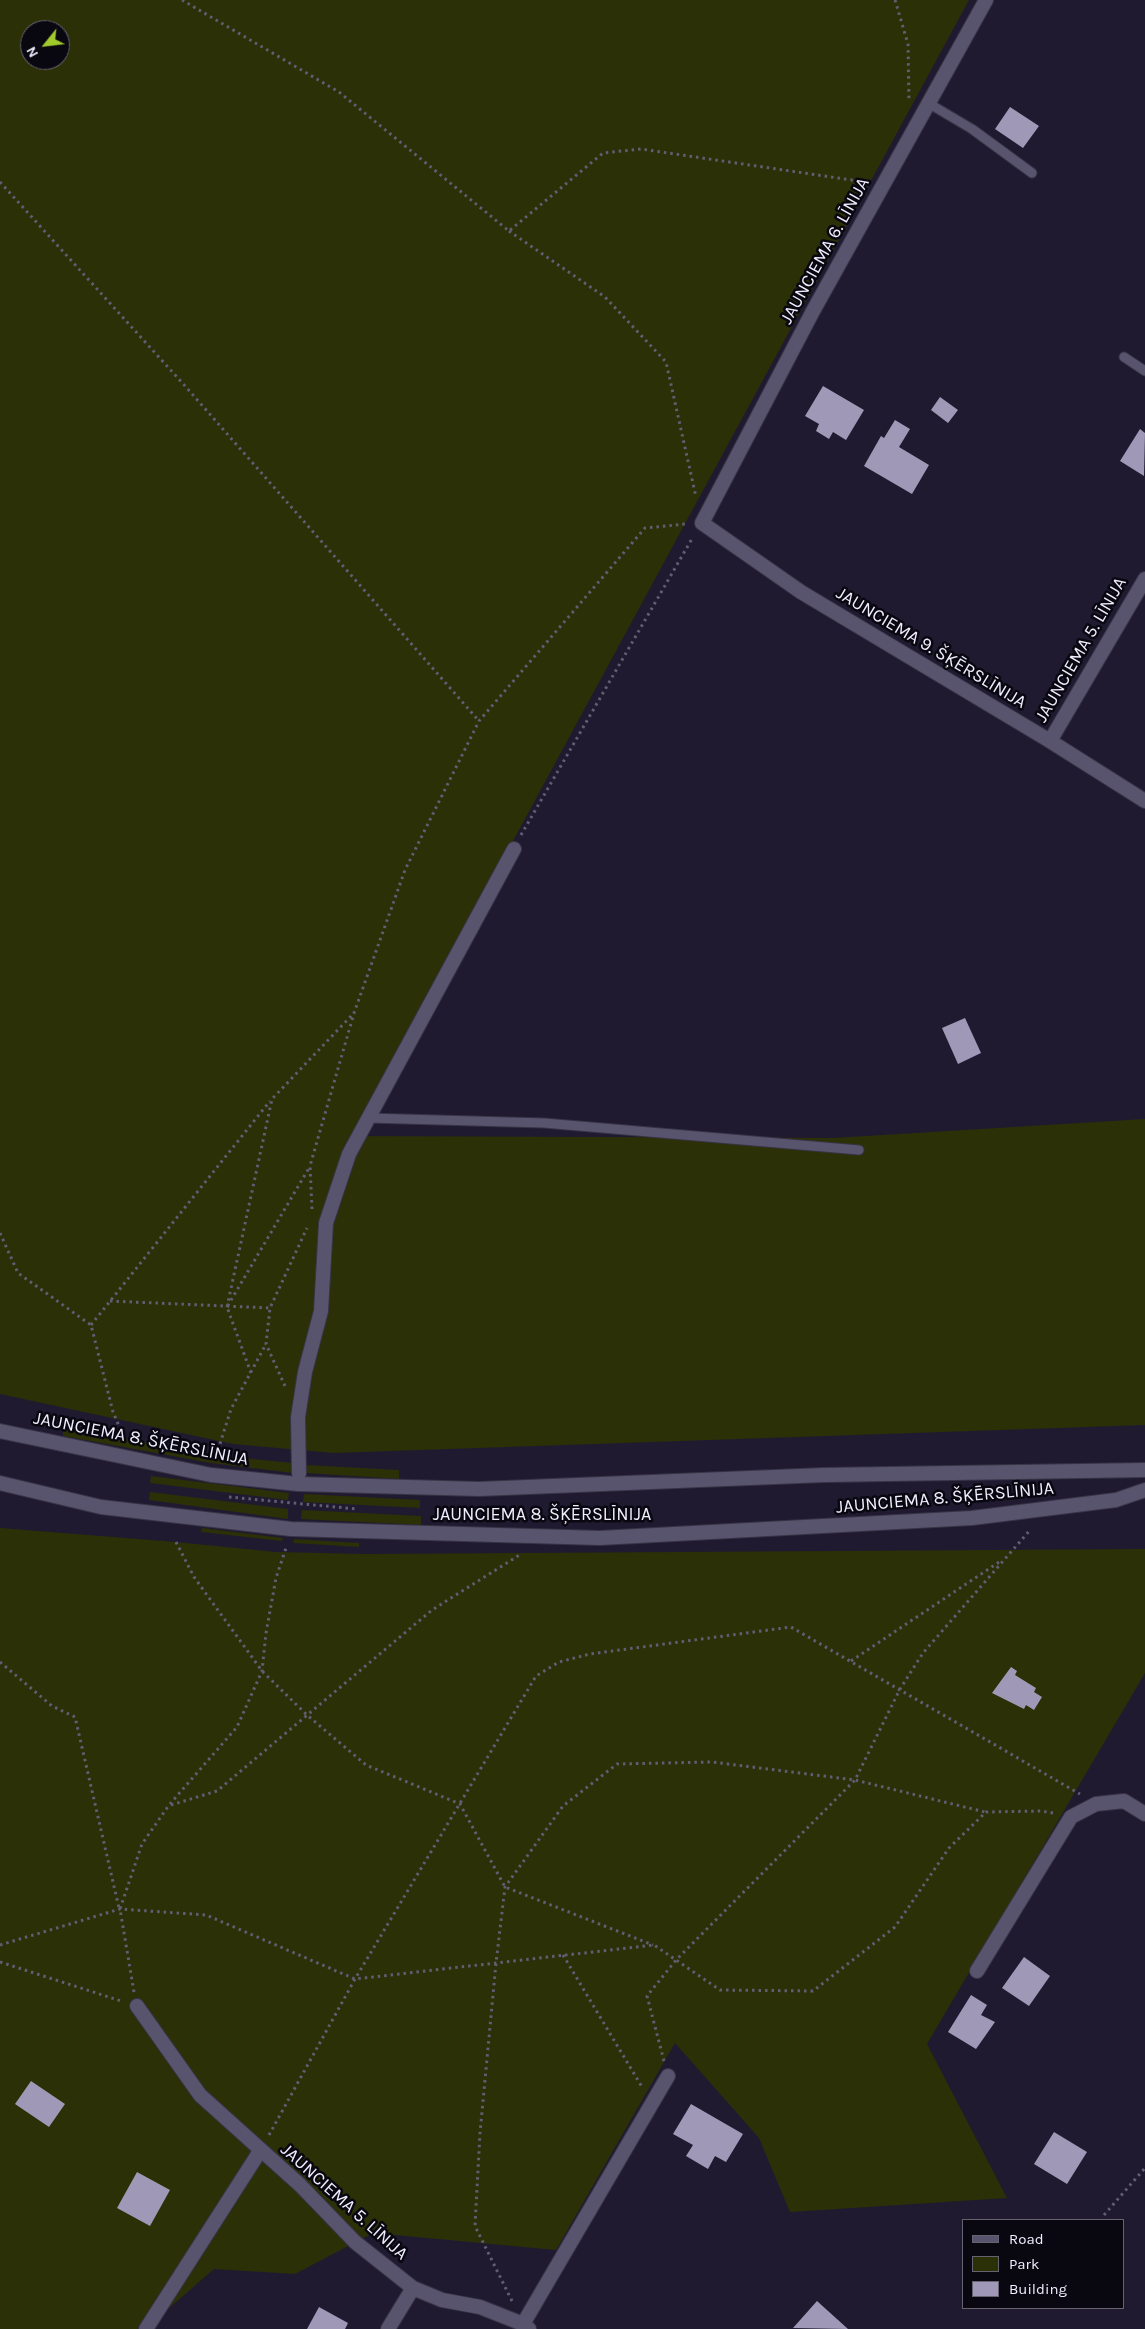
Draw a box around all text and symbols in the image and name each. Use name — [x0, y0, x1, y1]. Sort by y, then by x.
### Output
north arrow — [20, 20, 70, 70]
text: N — [22, 44, 42, 61]
street label: JAUNCIEMA 6. LĪNIJA — [776, 174, 874, 328]
street label: JAUNCIEMA 5. LĪNIJA — [1031, 574, 1131, 726]
street label: JAUNCIEMA 9. ŠĶĒRSLĪNIJA — [832, 583, 1030, 713]
street label: JAUNCIEMA 8. ŠĶĒRSLĪNIJA — [32, 1408, 250, 1470]
street label: JAUNCIEMA 8. ŠĶĒRSLĪNIJA — [835, 1478, 1055, 1518]
street label: JAUNCIEMA 8. ŠĶĒRSLĪNIJA — [433, 1504, 651, 1526]
street label: JAUNCIEMA 5. LĪNIJA — [276, 2139, 412, 2265]
legend — [962, 2219, 1125, 2309]
text: Road — [1009, 2230, 1044, 2248]
text: Park — [1009, 2255, 1039, 2273]
text: Building — [1009, 2280, 1067, 2298]

